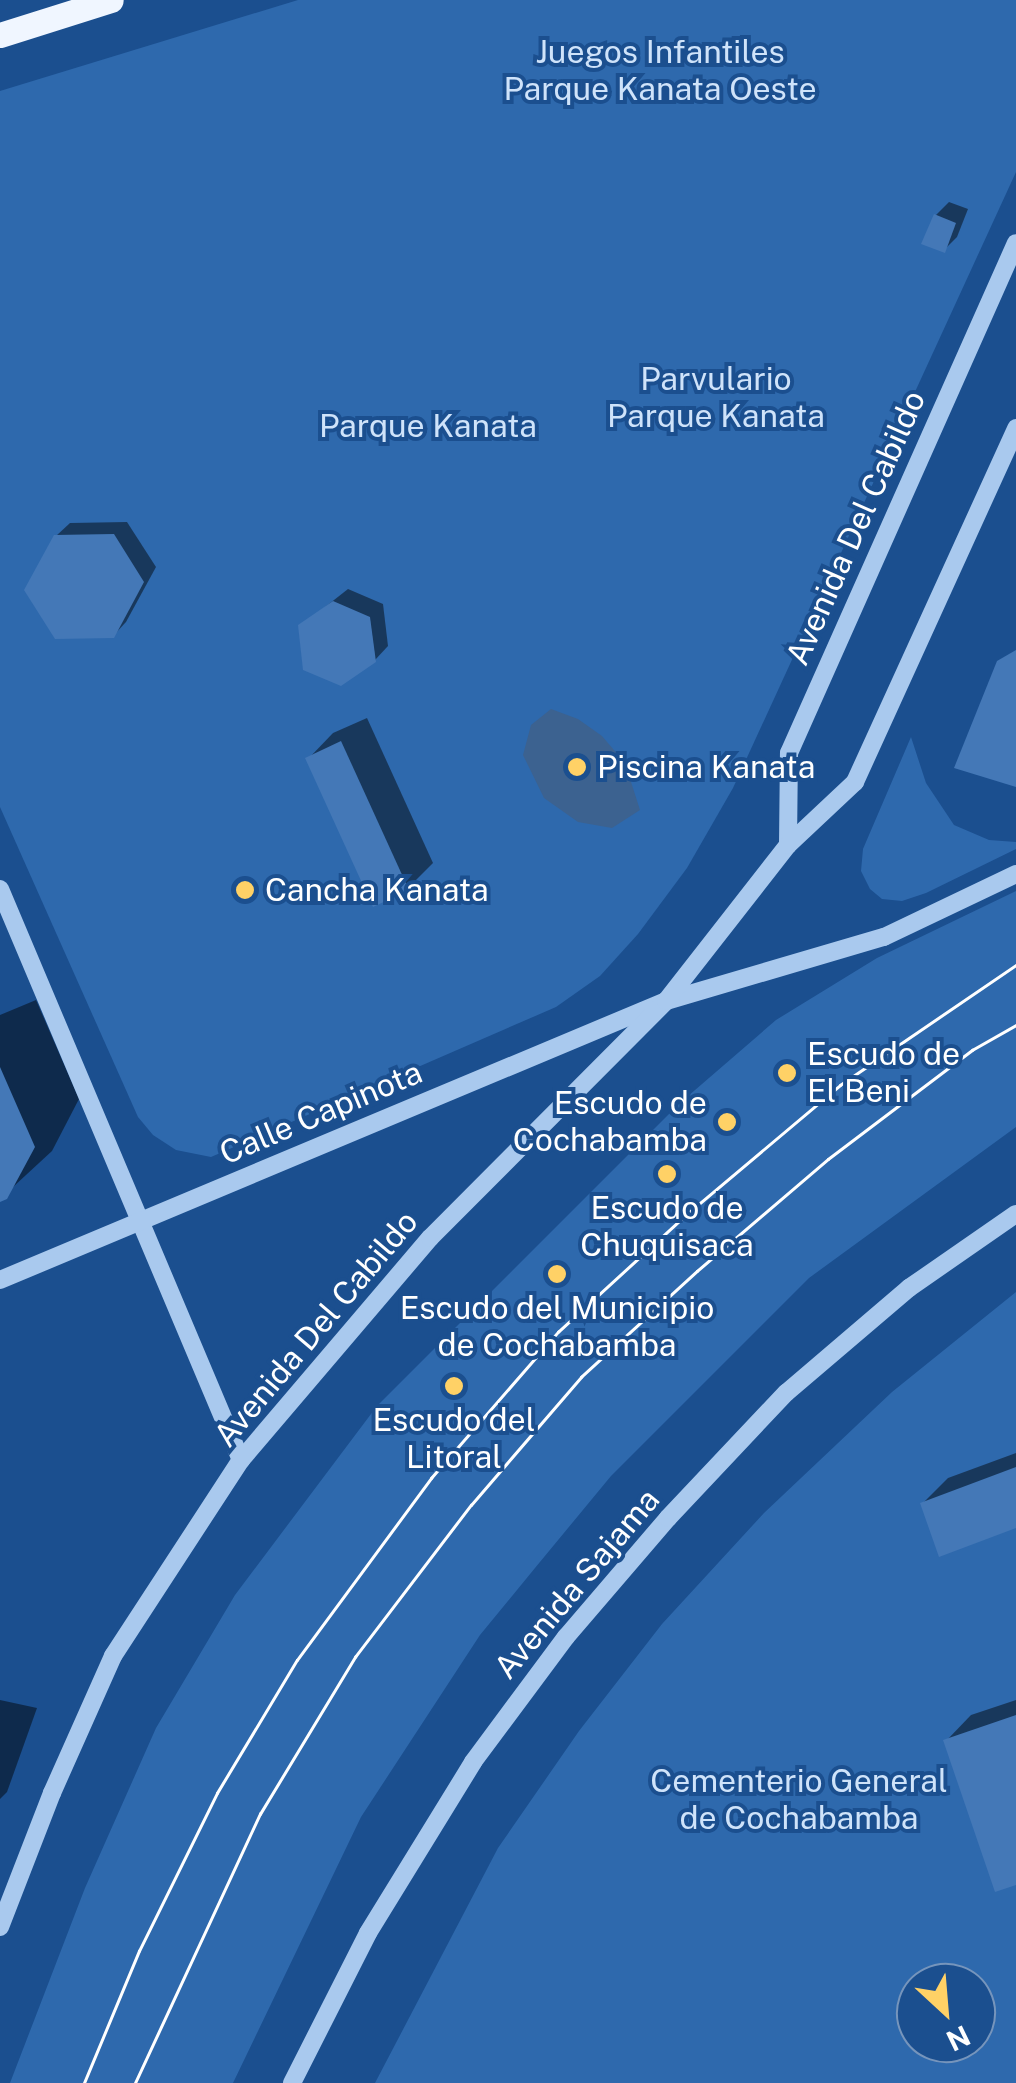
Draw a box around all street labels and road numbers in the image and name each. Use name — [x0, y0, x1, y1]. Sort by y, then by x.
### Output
street label: Avenida Del Cabildo — [778, 385, 934, 671]
street label: Calle Capinota — [214, 1053, 428, 1173]
street label: Avenida Del Cabildo — [206, 1203, 426, 1455]
street label: Avenida Sajama — [486, 1481, 668, 1687]

